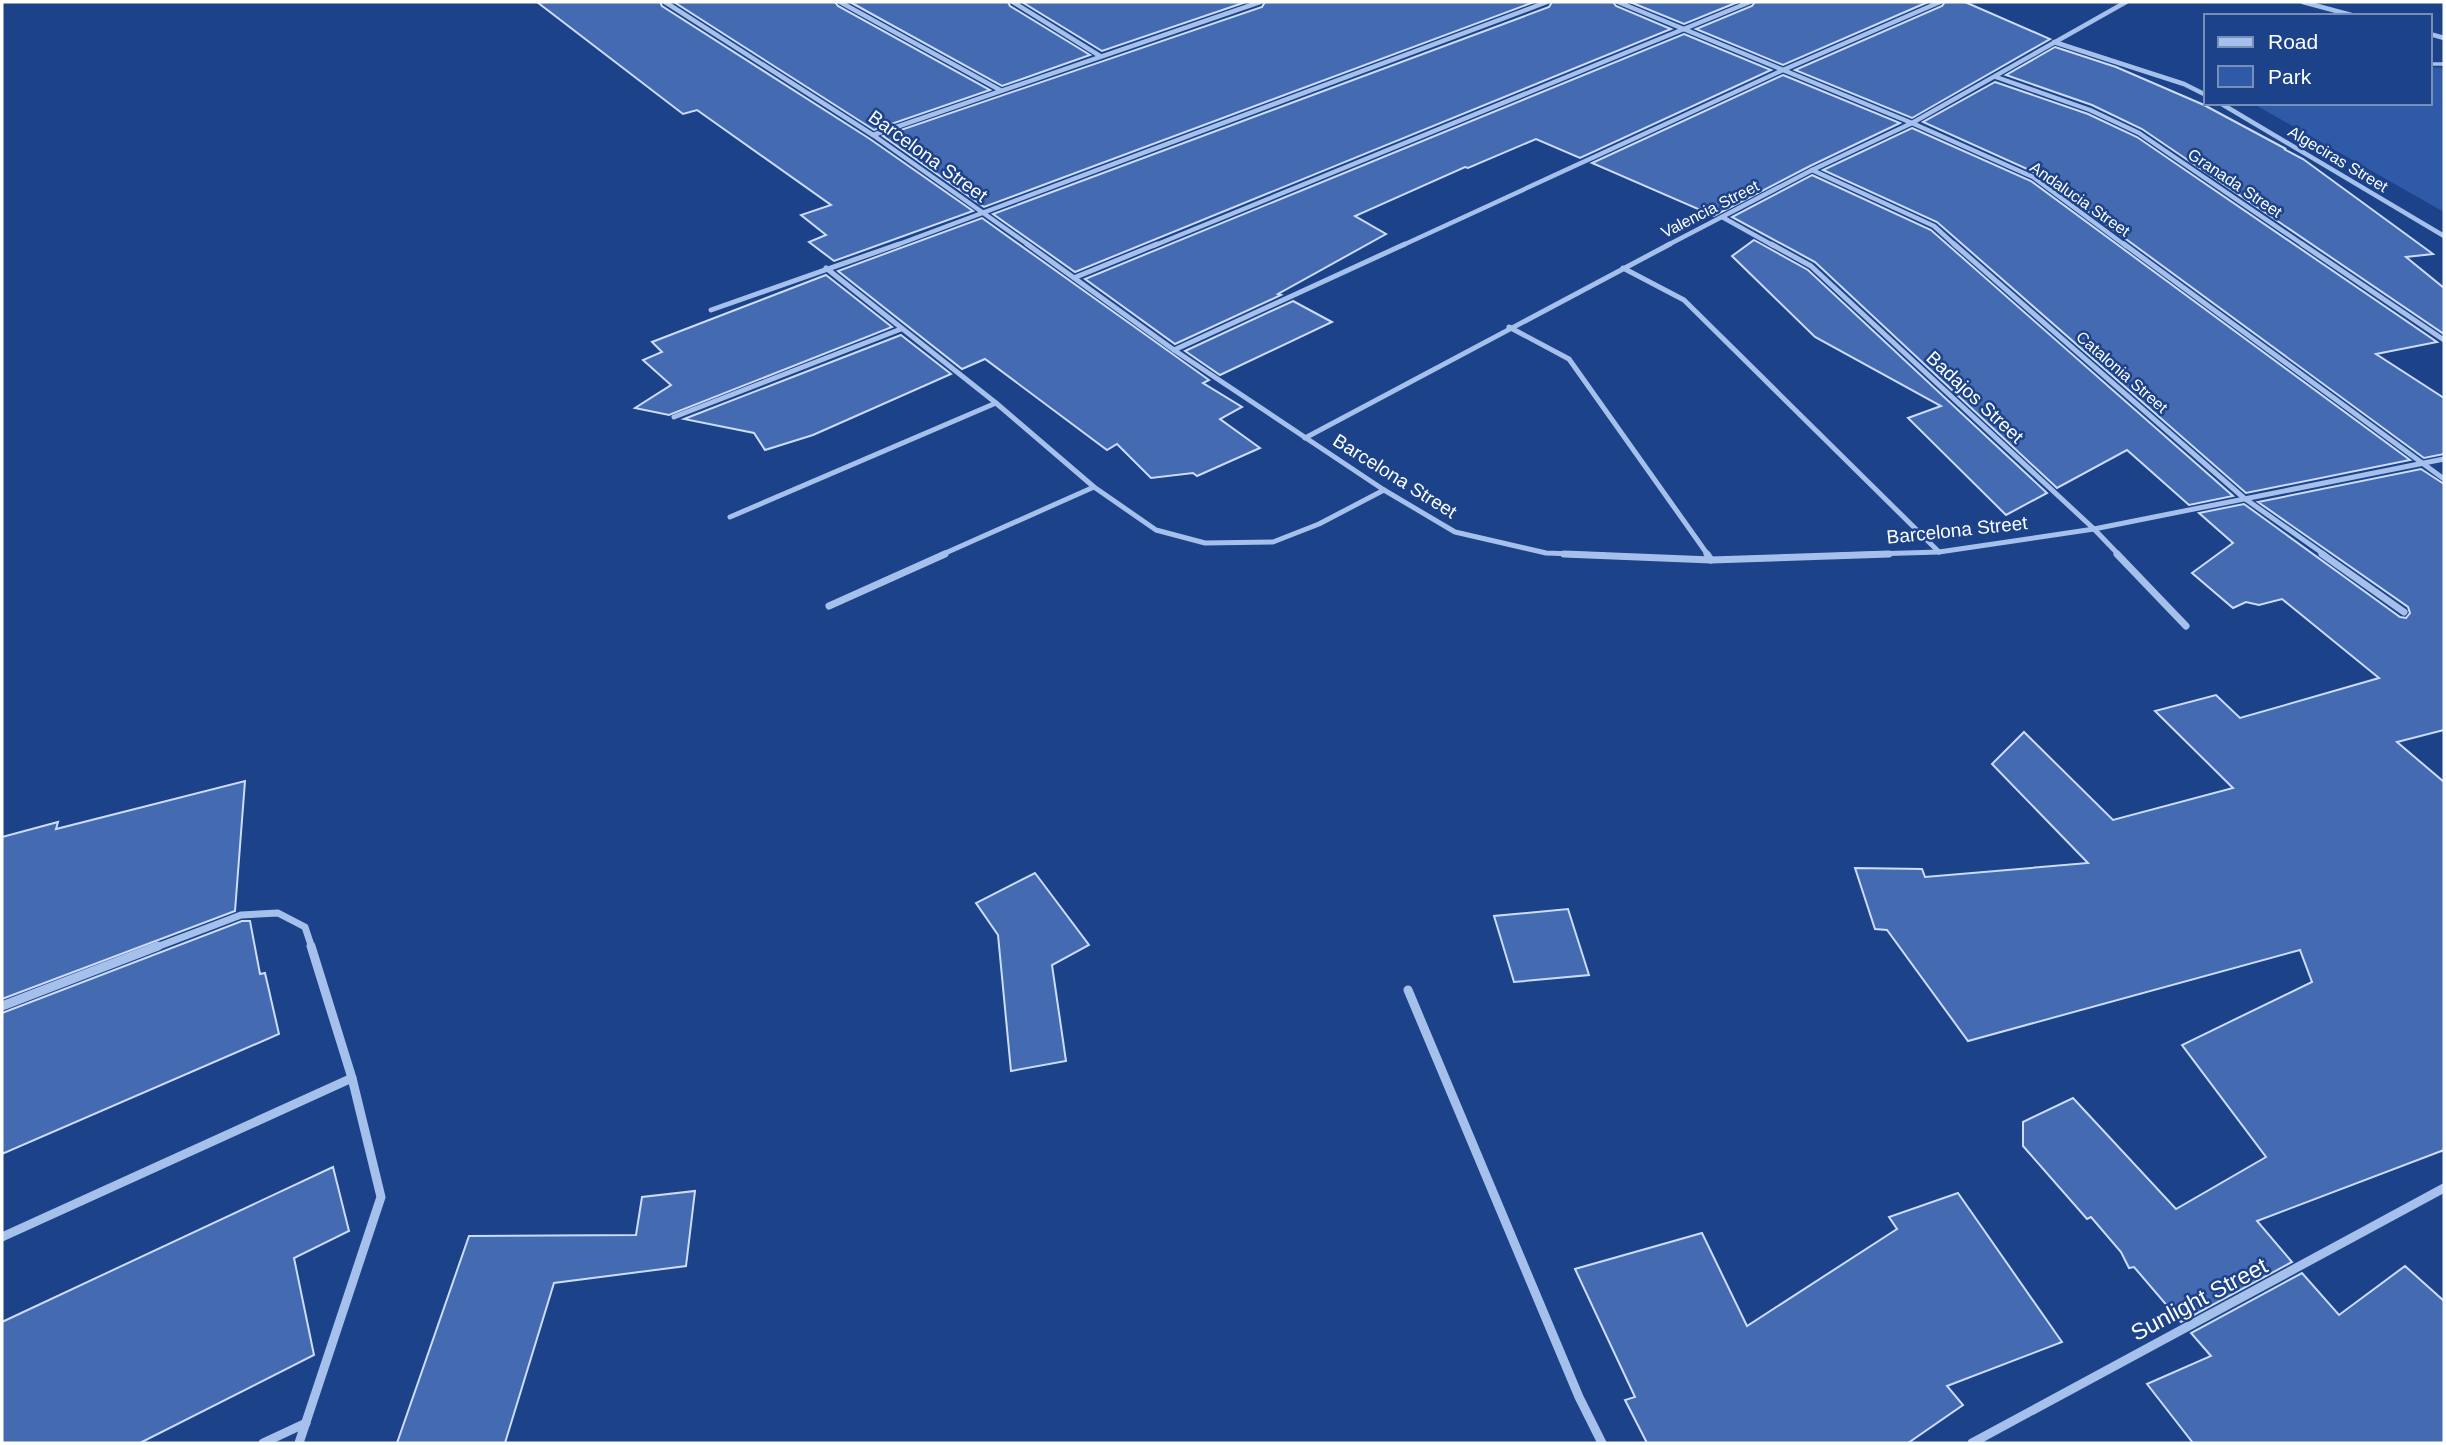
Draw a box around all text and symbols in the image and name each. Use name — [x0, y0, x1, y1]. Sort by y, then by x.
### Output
legend — [2204, 14, 2432, 105]
text: Road — [2268, 30, 2318, 53]
text: Park — [2268, 65, 2312, 88]
street label: Barcelona Street — [865, 106, 992, 207]
street label: Algeciras Street — [2285, 123, 2391, 196]
street label: Granada Street — [2185, 145, 2286, 221]
street label: Andalucia Street — [2027, 158, 2133, 240]
street label: Valencia Street — [1658, 177, 1762, 241]
street label: Catalonia Street — [2073, 328, 2171, 416]
street label: Badajos Street — [1922, 347, 2028, 448]
street label: Barcelona Street — [1329, 430, 1461, 523]
street label: Barcelona Street — [1886, 512, 2029, 548]
street label: Sunlight Street — [2126, 1252, 2272, 1346]

